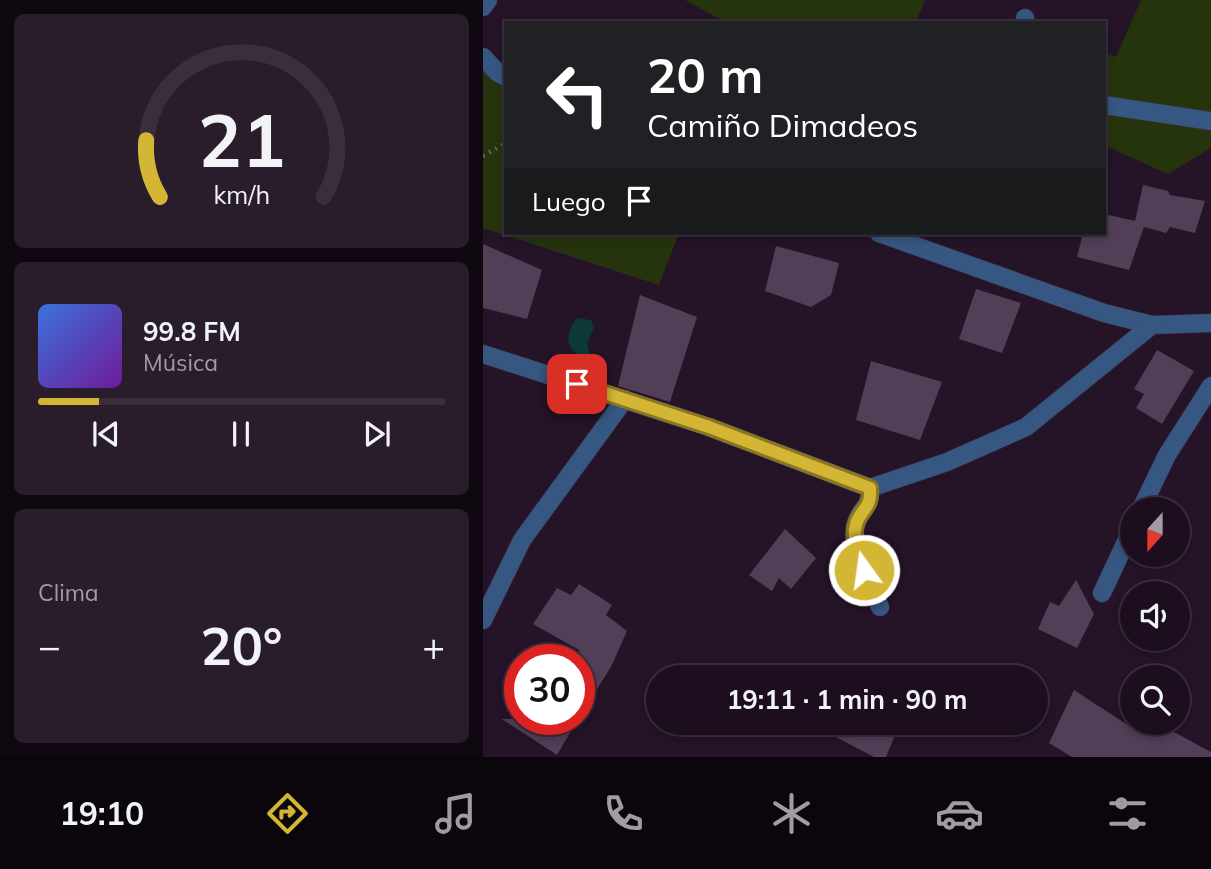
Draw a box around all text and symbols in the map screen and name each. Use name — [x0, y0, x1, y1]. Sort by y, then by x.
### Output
text: 20 m — [647, 44, 763, 105]
icon: left — [532, 49, 623, 140]
text: 21 — [198, 94, 285, 185]
text: Camiño Dimadeos — [647, 105, 918, 145]
text: km/h — [213, 179, 270, 210]
icon: arrive — [620, 182, 658, 220]
text: Luego — [532, 185, 606, 218]
text: 99.8 FM — [143, 315, 241, 348]
text: Música — [143, 348, 218, 377]
pin — [547, 354, 607, 414]
icon: arrive — [558, 365, 596, 403]
icon: previous — [87, 415, 125, 453]
icon: pause — [222, 415, 260, 453]
icon: next — [358, 415, 396, 453]
north arrow — [1120, 497, 1190, 567]
map controls — [1120, 497, 1190, 735]
position arrow — [827, 533, 901, 607]
text: Clima — [38, 578, 99, 607]
button: sound — [1120, 581, 1190, 651]
text: 20° — [200, 613, 283, 678]
text: − — [38, 622, 61, 670]
text: + — [422, 622, 445, 670]
speed limit sign: 30 — [504, 644, 595, 735]
button: search — [1120, 665, 1190, 735]
text: 19:11 · 1 min · 90 m — [727, 683, 967, 716]
icon: directions — [263, 789, 312, 838]
icon: music — [431, 789, 480, 838]
icon: phone — [599, 789, 648, 838]
icon: climate — [767, 789, 816, 838]
icon: car — [935, 789, 984, 838]
icon: filters — [1103, 789, 1152, 838]
text: 19:10 — [59, 793, 144, 833]

